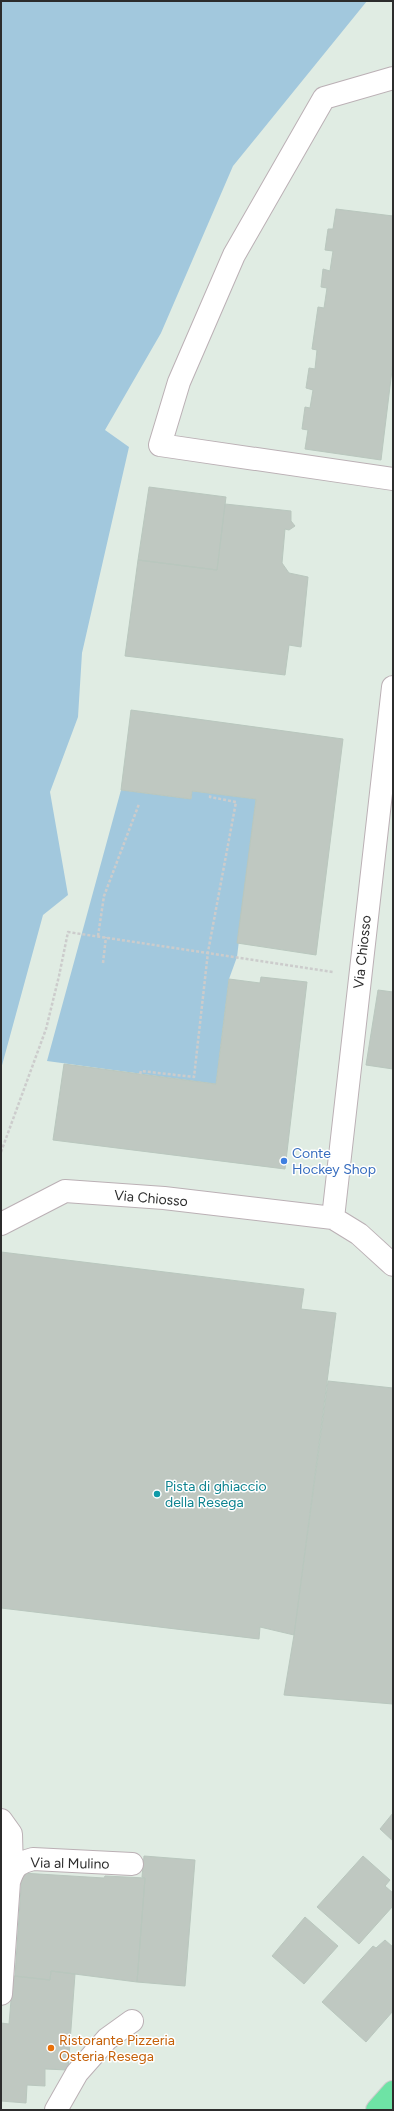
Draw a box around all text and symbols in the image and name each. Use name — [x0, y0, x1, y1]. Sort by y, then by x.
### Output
street label: Via Chiosso — [350, 914, 375, 990]
place label: Conte Hockey Shop — [292, 1145, 376, 1178]
marker: Conte Hockey Shop — [279, 1156, 289, 1166]
street label: Via Chiosso — [113, 1187, 189, 1210]
place label: Pista di ghiaccio della Resega — [165, 1478, 267, 1511]
marker: Pista di ghiaccio della Resega — [152, 1489, 162, 1499]
street label: Via al Mulino — [30, 1854, 110, 1873]
place label: Ristorante Pizzeria Osteria Resega — [59, 2032, 175, 2065]
marker: Ristorante Pizzeria Osteria Resega — [46, 2043, 56, 2053]

